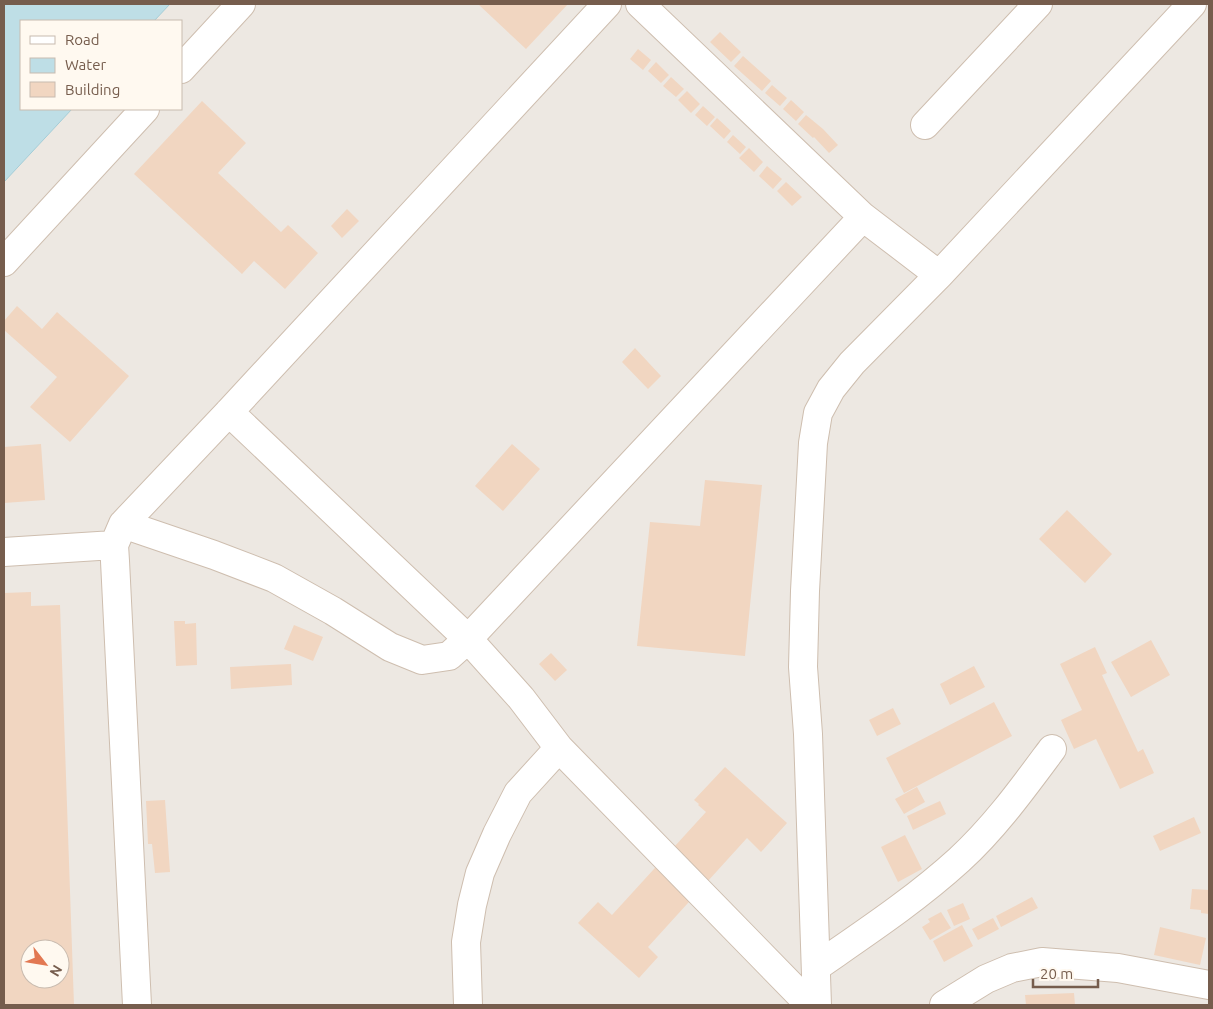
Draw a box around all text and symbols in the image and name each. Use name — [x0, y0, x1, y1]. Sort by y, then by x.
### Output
legend — [20, 20, 182, 110]
text: Road — [65, 31, 100, 48]
text: Water — [65, 56, 106, 73]
text: Building — [65, 81, 120, 98]
north arrow — [20, 939, 70, 989]
scale bar — [1033, 956, 1098, 988]
text: N — [47, 962, 66, 979]
text: 20 m — [1040, 965, 1073, 982]

